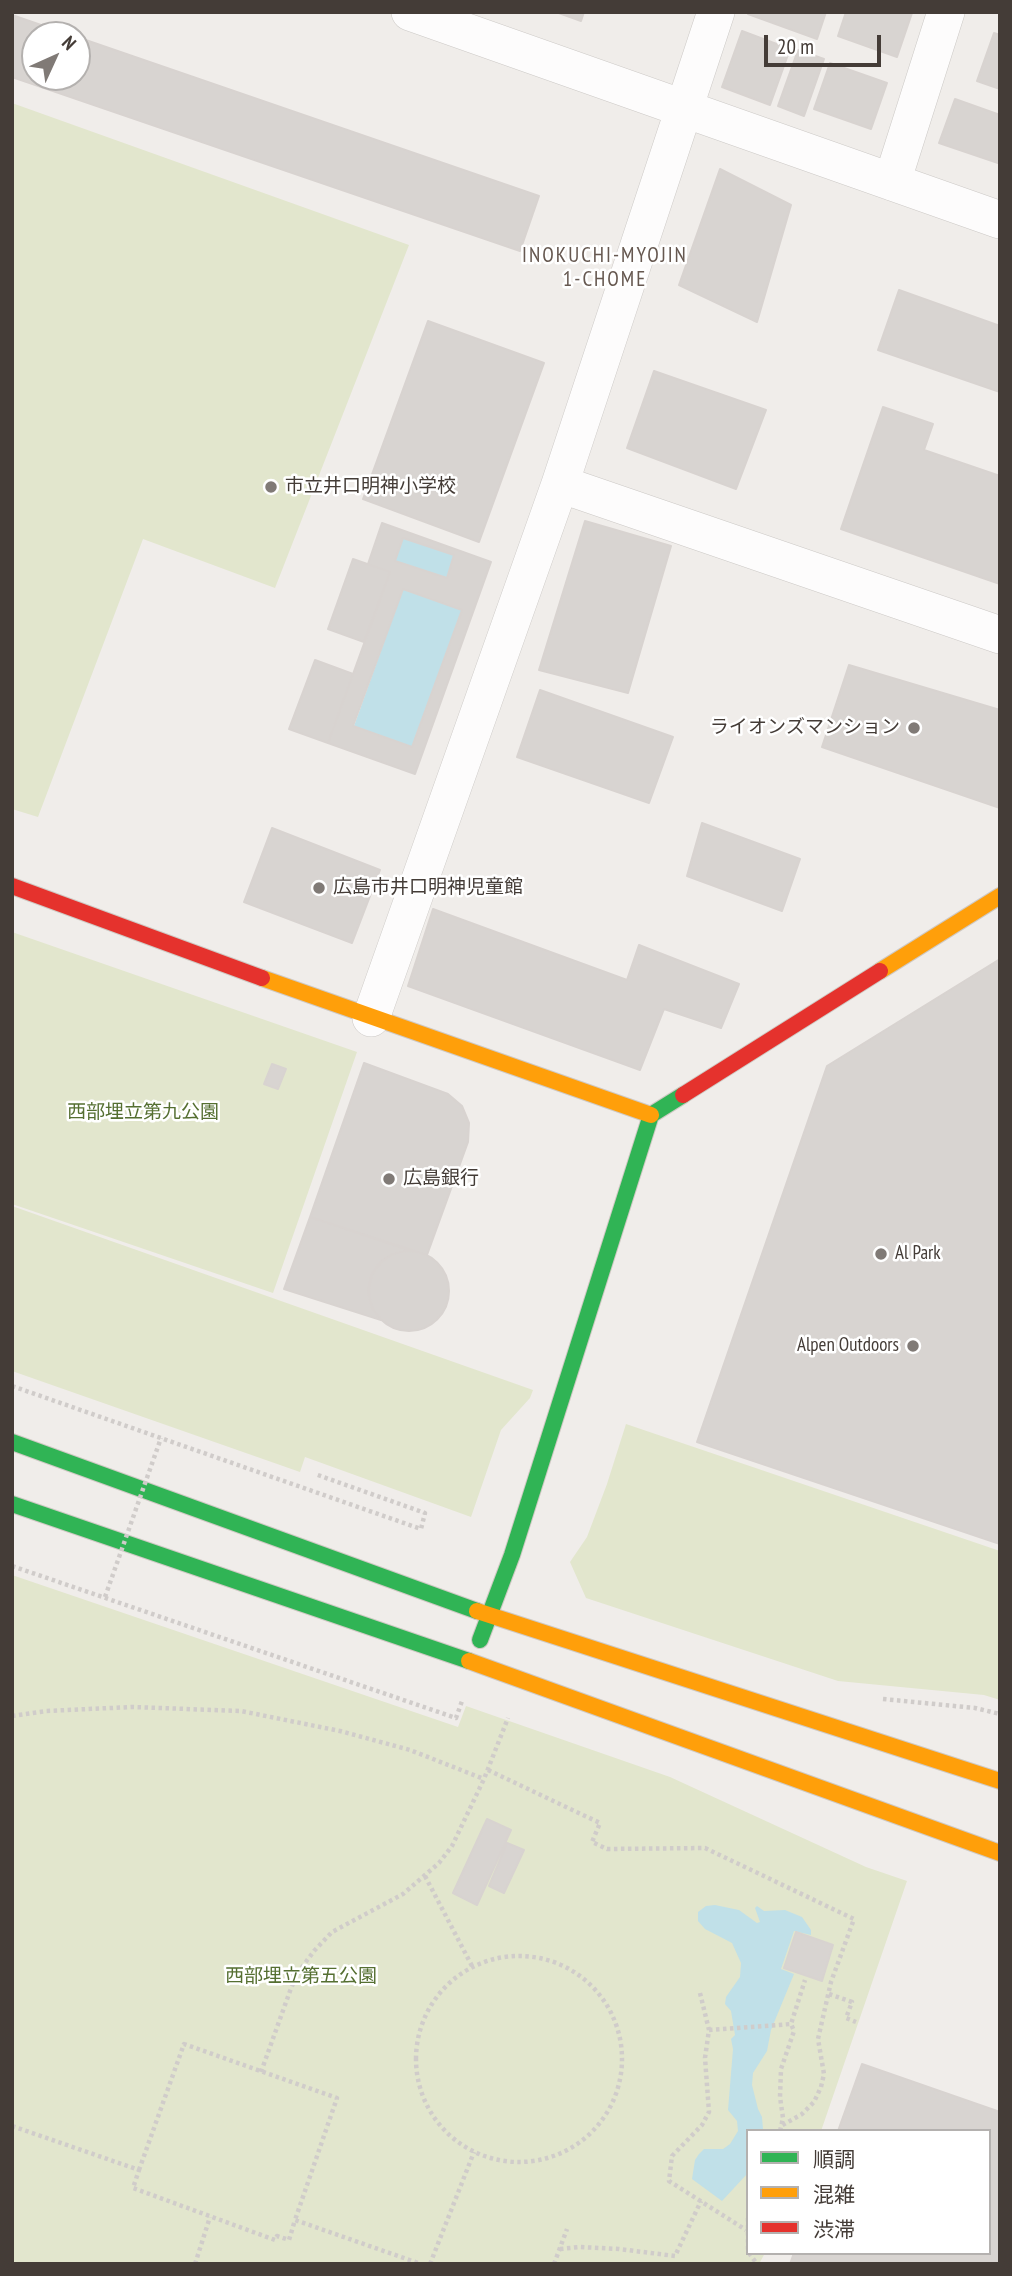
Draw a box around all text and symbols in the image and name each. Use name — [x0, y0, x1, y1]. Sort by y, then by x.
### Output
north arrow — [21, 21, 91, 91]
scale bar — [767, 21, 884, 65]
text: N — [57, 30, 82, 55]
text: 20 m — [777, 33, 814, 60]
district label: INOKUCHI-MYOJIN 1-CHOME — [524, 243, 686, 293]
place label: 市立井口明神小学校 — [285, 476, 456, 498]
marker: 市立井口明神小学校 — [263, 479, 279, 495]
place label: ライオンズマンション — [710, 717, 900, 739]
marker: ライオンズマンション — [906, 720, 922, 736]
place label: 広島市井口明神児童館 — [333, 877, 523, 899]
marker: 広島市井口明神児童館 — [311, 880, 327, 896]
park label: 西部埋立第九公園 — [67, 1102, 219, 1124]
place label: 広島銀行 — [403, 1168, 479, 1190]
marker: 広島銀行 — [381, 1171, 397, 1187]
place label: Al Park — [895, 1243, 941, 1265]
marker: Al Park — [873, 1246, 889, 1262]
place label: Alpen Outdoors — [797, 1335, 899, 1357]
marker: Alpen Outdoors — [905, 1338, 921, 1354]
park label: 西部埋立第五公園 — [225, 1966, 377, 1988]
legend — [746, 2129, 991, 2255]
text: 順調 — [813, 2146, 855, 2173]
text: 混雑 — [813, 2181, 855, 2208]
text: 渋滞 — [813, 2216, 855, 2243]

